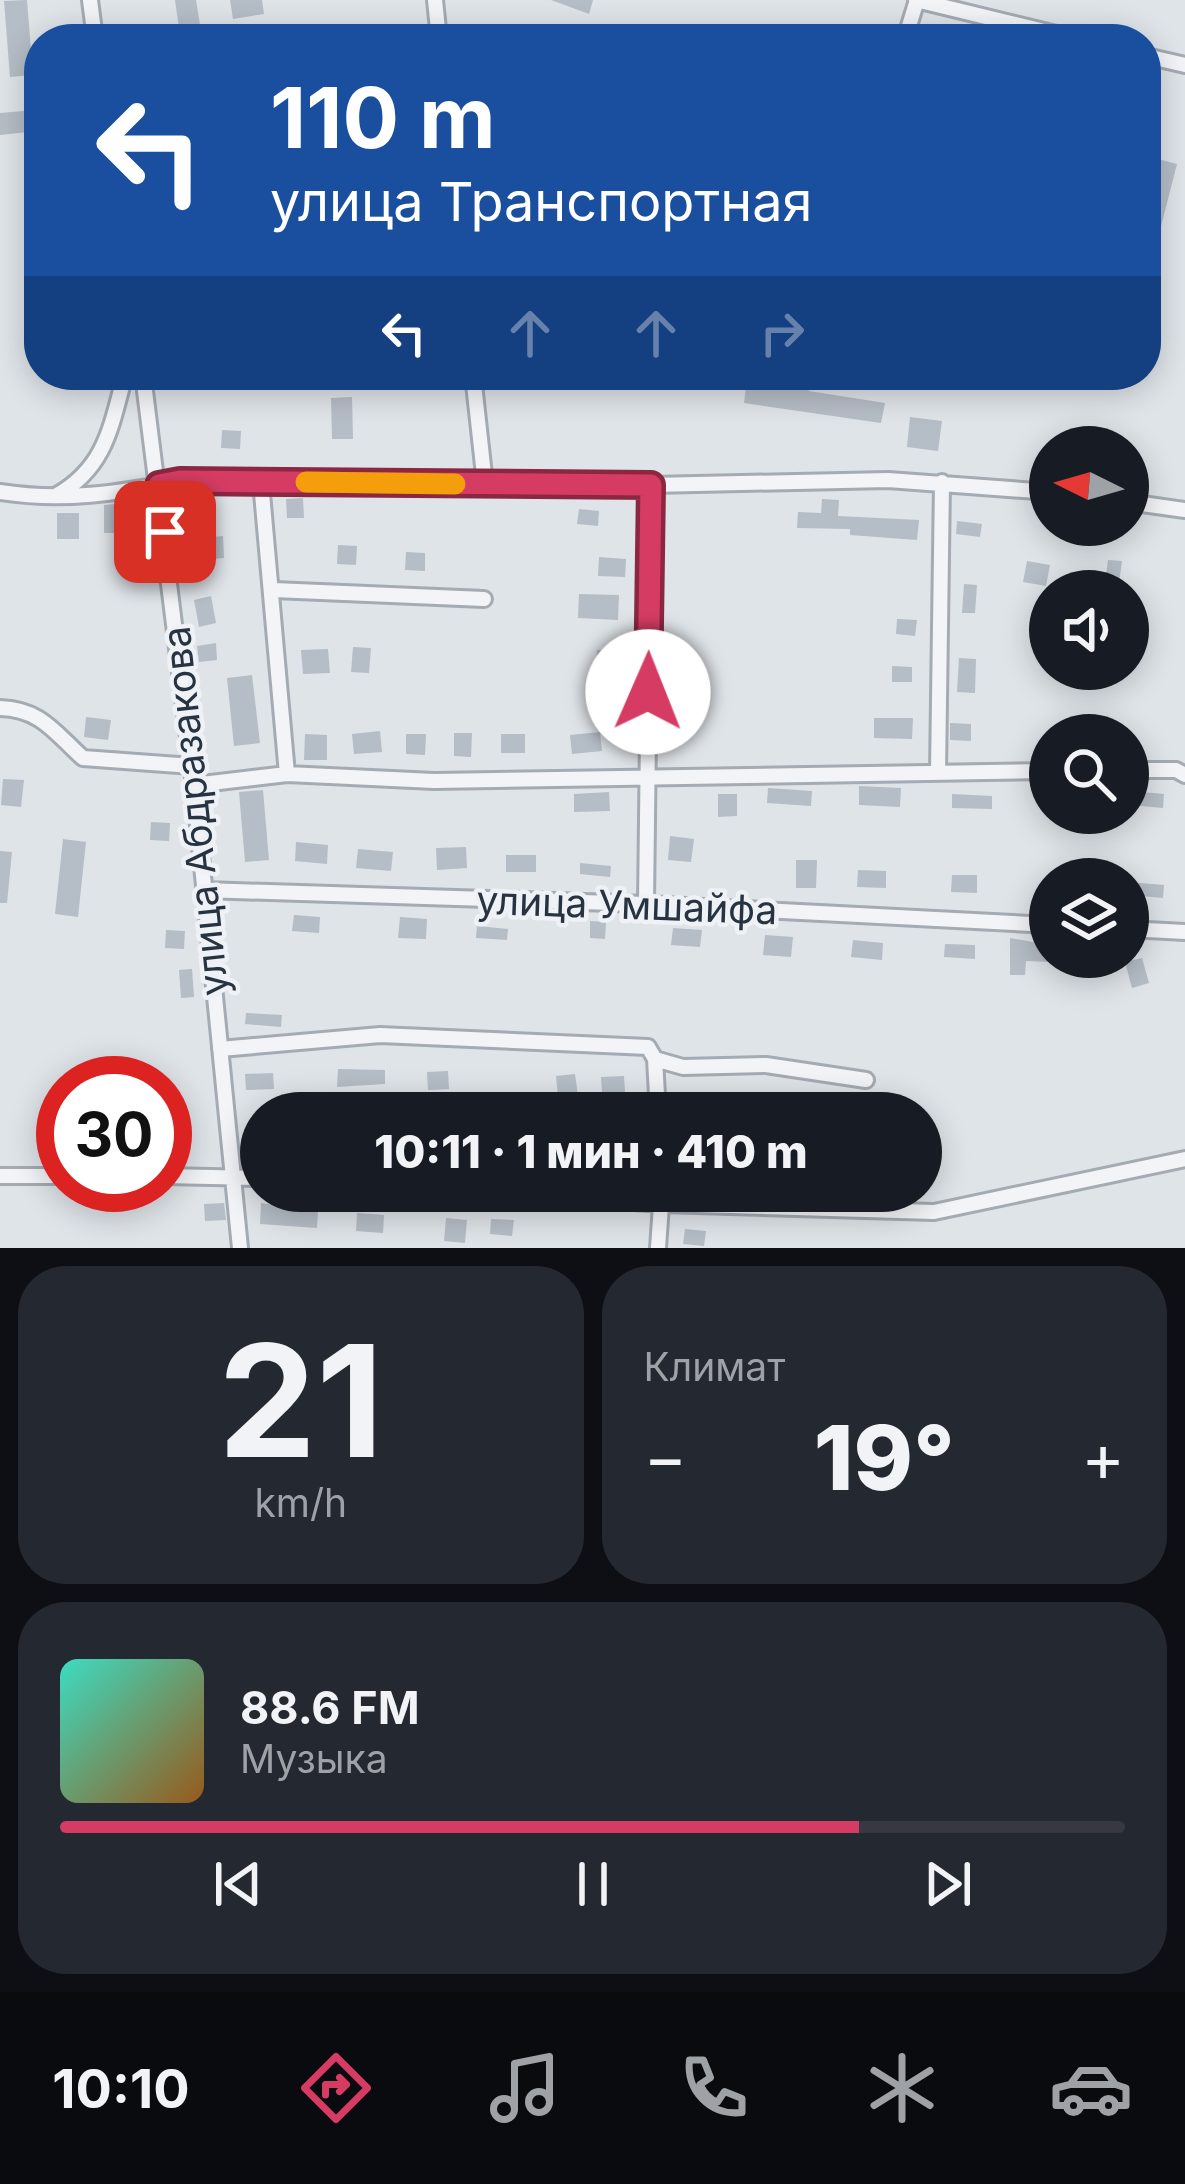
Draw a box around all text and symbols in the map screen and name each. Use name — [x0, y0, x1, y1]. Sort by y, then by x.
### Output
text: 110 m — [270, 67, 496, 168]
icon: left — [72, 72, 228, 228]
text: улица Транспортная — [270, 169, 813, 234]
icon: left — [371, 300, 437, 366]
icon: ahead — [497, 300, 563, 366]
icon: ahead — [623, 300, 689, 366]
icon: right — [749, 300, 815, 366]
north arrow — [1029, 426, 1149, 546]
map controls — [1029, 426, 1149, 978]
pin — [114, 481, 216, 583]
icon: arrive — [132, 499, 198, 565]
button: sound — [1029, 570, 1149, 690]
street label: улица Абдразакова — [152, 624, 237, 998]
position arrow — [585, 629, 711, 755]
button: search — [1029, 714, 1149, 834]
button: layers — [1029, 858, 1149, 978]
street label: улица Умшайфа — [476, 876, 778, 933]
speed limit sign: 30 — [36, 1056, 192, 1212]
text: 10:11 · 1 мин · 410 m — [374, 1124, 808, 1179]
text: 21 — [218, 1306, 384, 1495]
text: Климат — [644, 1343, 785, 1390]
text: 19° — [814, 1403, 955, 1512]
text: − — [644, 1417, 687, 1497]
text: + — [1081, 1417, 1125, 1497]
text: km/h — [254, 1479, 347, 1526]
text: 88.6 FM — [240, 1680, 420, 1735]
text: Музыка — [240, 1735, 388, 1782]
icon: previous — [205, 1851, 271, 1917]
icon: pause — [560, 1851, 626, 1917]
icon: next — [915, 1851, 981, 1917]
icon: directions — [294, 2046, 378, 2130]
icon: music — [483, 2046, 567, 2130]
icon: phone — [672, 2046, 756, 2130]
icon: climate — [860, 2046, 944, 2130]
icon: car — [1049, 2046, 1133, 2130]
text: 10:10 — [52, 2056, 190, 2121]

